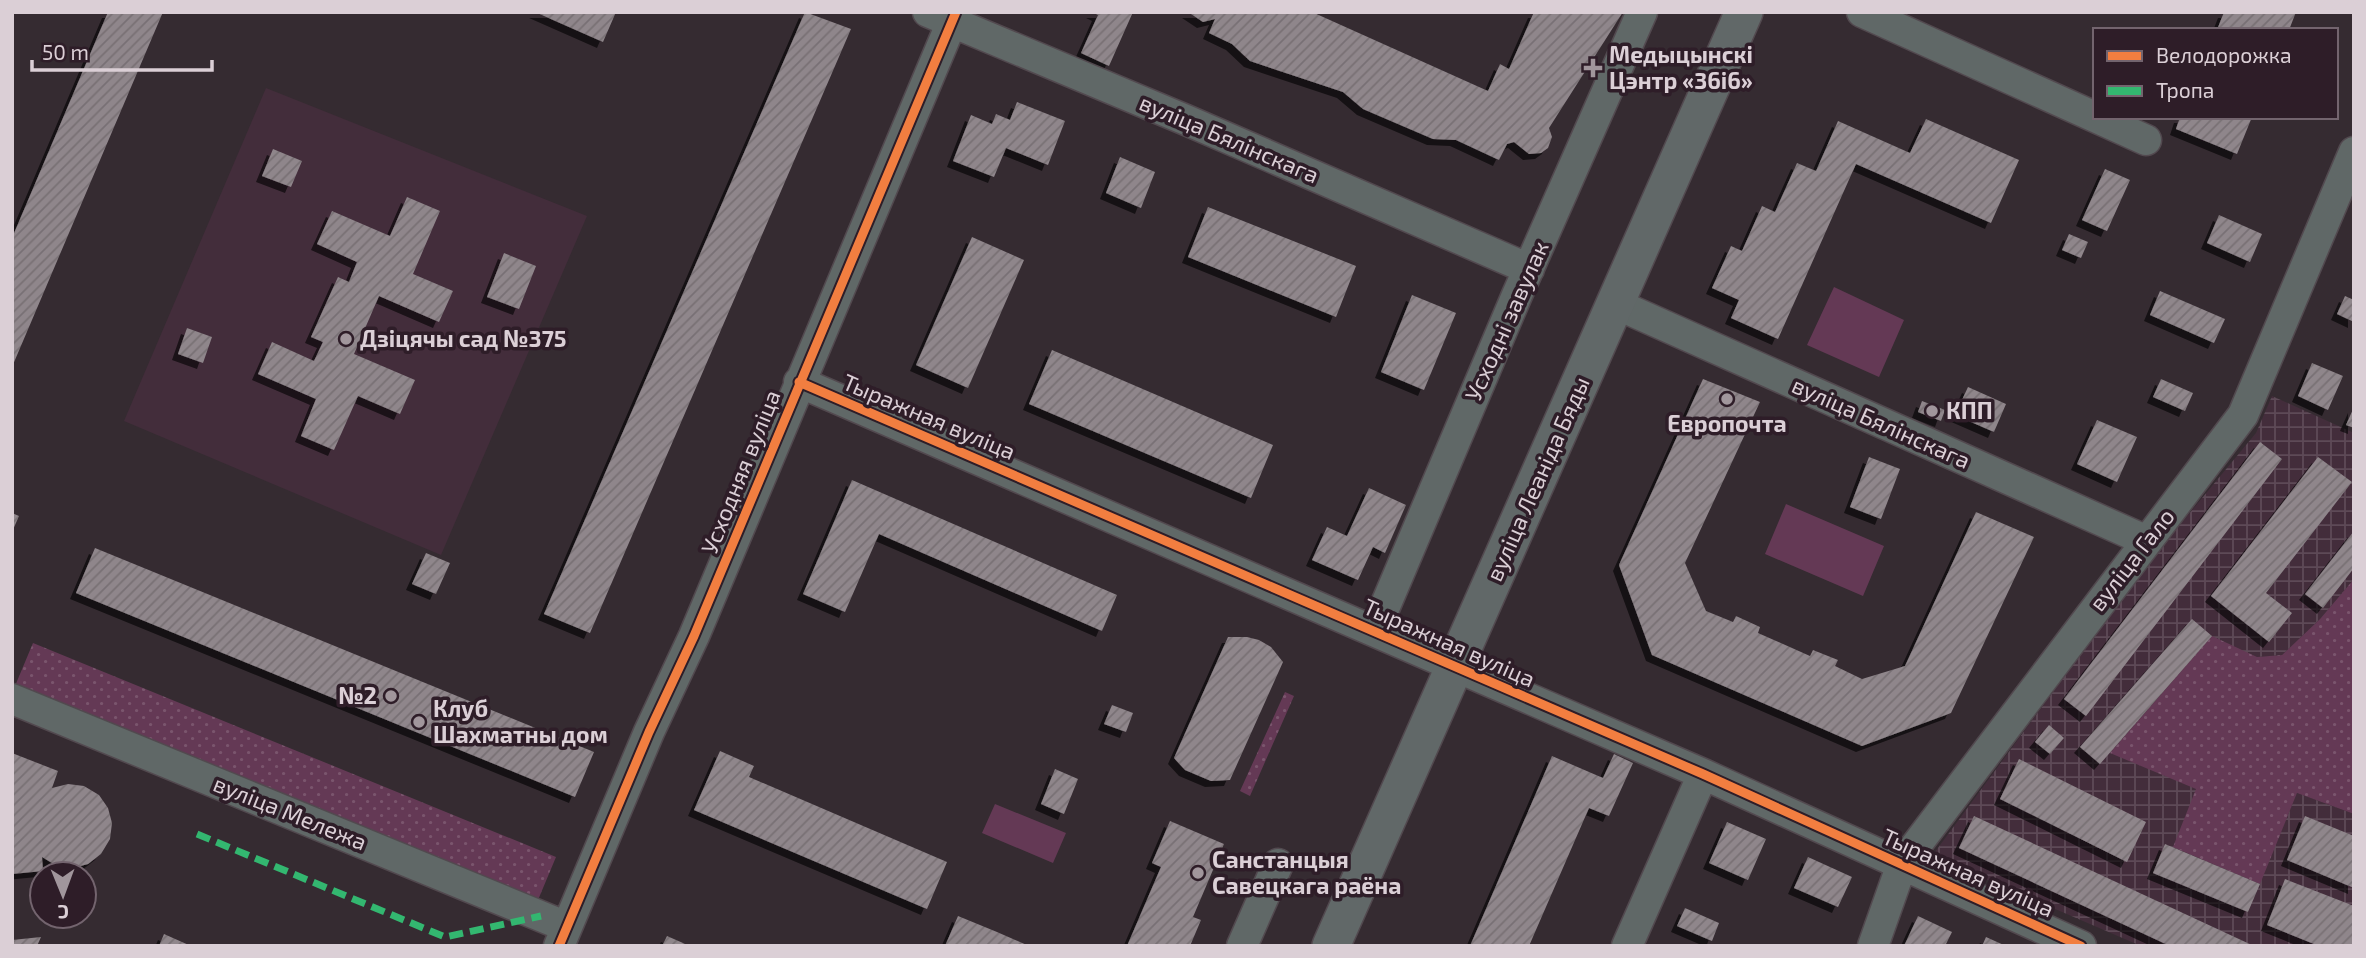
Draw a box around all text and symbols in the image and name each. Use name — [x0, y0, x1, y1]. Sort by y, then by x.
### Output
scale bar — [32, 28, 212, 72]
legend — [2093, 28, 2338, 119]
text: 50 m — [42, 39, 89, 64]
place label: Медыцынскі Цэнтр «36і6» — [1609, 40, 1753, 94]
text: Велодорожка — [2156, 42, 2292, 67]
marker: Медыцынскі Цэнтр «36і6» — [1583, 58, 1603, 78]
text: Тропа — [2156, 77, 2214, 102]
street label: вуліца Бялінскага — [1135, 88, 1323, 189]
street label: Усходні завулак — [1458, 236, 1555, 405]
place label: Дзіцячы сад №375 — [360, 324, 566, 352]
marker: Дзіцячы сад №375 — [338, 331, 354, 347]
street label: Тыражная вуліца — [838, 367, 1020, 466]
street label: вуліца Бялінскага — [1787, 370, 1975, 475]
street label: вуліца Леаніда Бяды — [1479, 372, 1596, 586]
street label: Усходняя вуліца — [694, 386, 787, 558]
marker: Европочта — [1719, 391, 1735, 407]
place label: КПП — [1946, 396, 1993, 424]
marker: КПП — [1924, 403, 1940, 419]
place label: Европочта — [1667, 409, 1787, 437]
street label: вуліца Гало — [2083, 503, 2181, 617]
street label: Тыражная вуліца — [1359, 592, 1540, 693]
place label: №2 — [338, 681, 377, 709]
marker: №2 — [383, 688, 399, 704]
place label: Клуб Шахматны дом — [433, 694, 608, 748]
marker: Клуб Шахматны дом — [411, 714, 427, 730]
street label: вуліца Мележа — [209, 769, 371, 856]
street label: Тыражная вуліца — [1878, 822, 2059, 923]
place label: Санстанцыя Савецкага раёна — [1212, 845, 1401, 899]
north arrow — [28, 860, 98, 930]
marker: Санстанцыя Савецкага раёна — [1190, 865, 1206, 881]
text: С — [58, 901, 69, 924]

